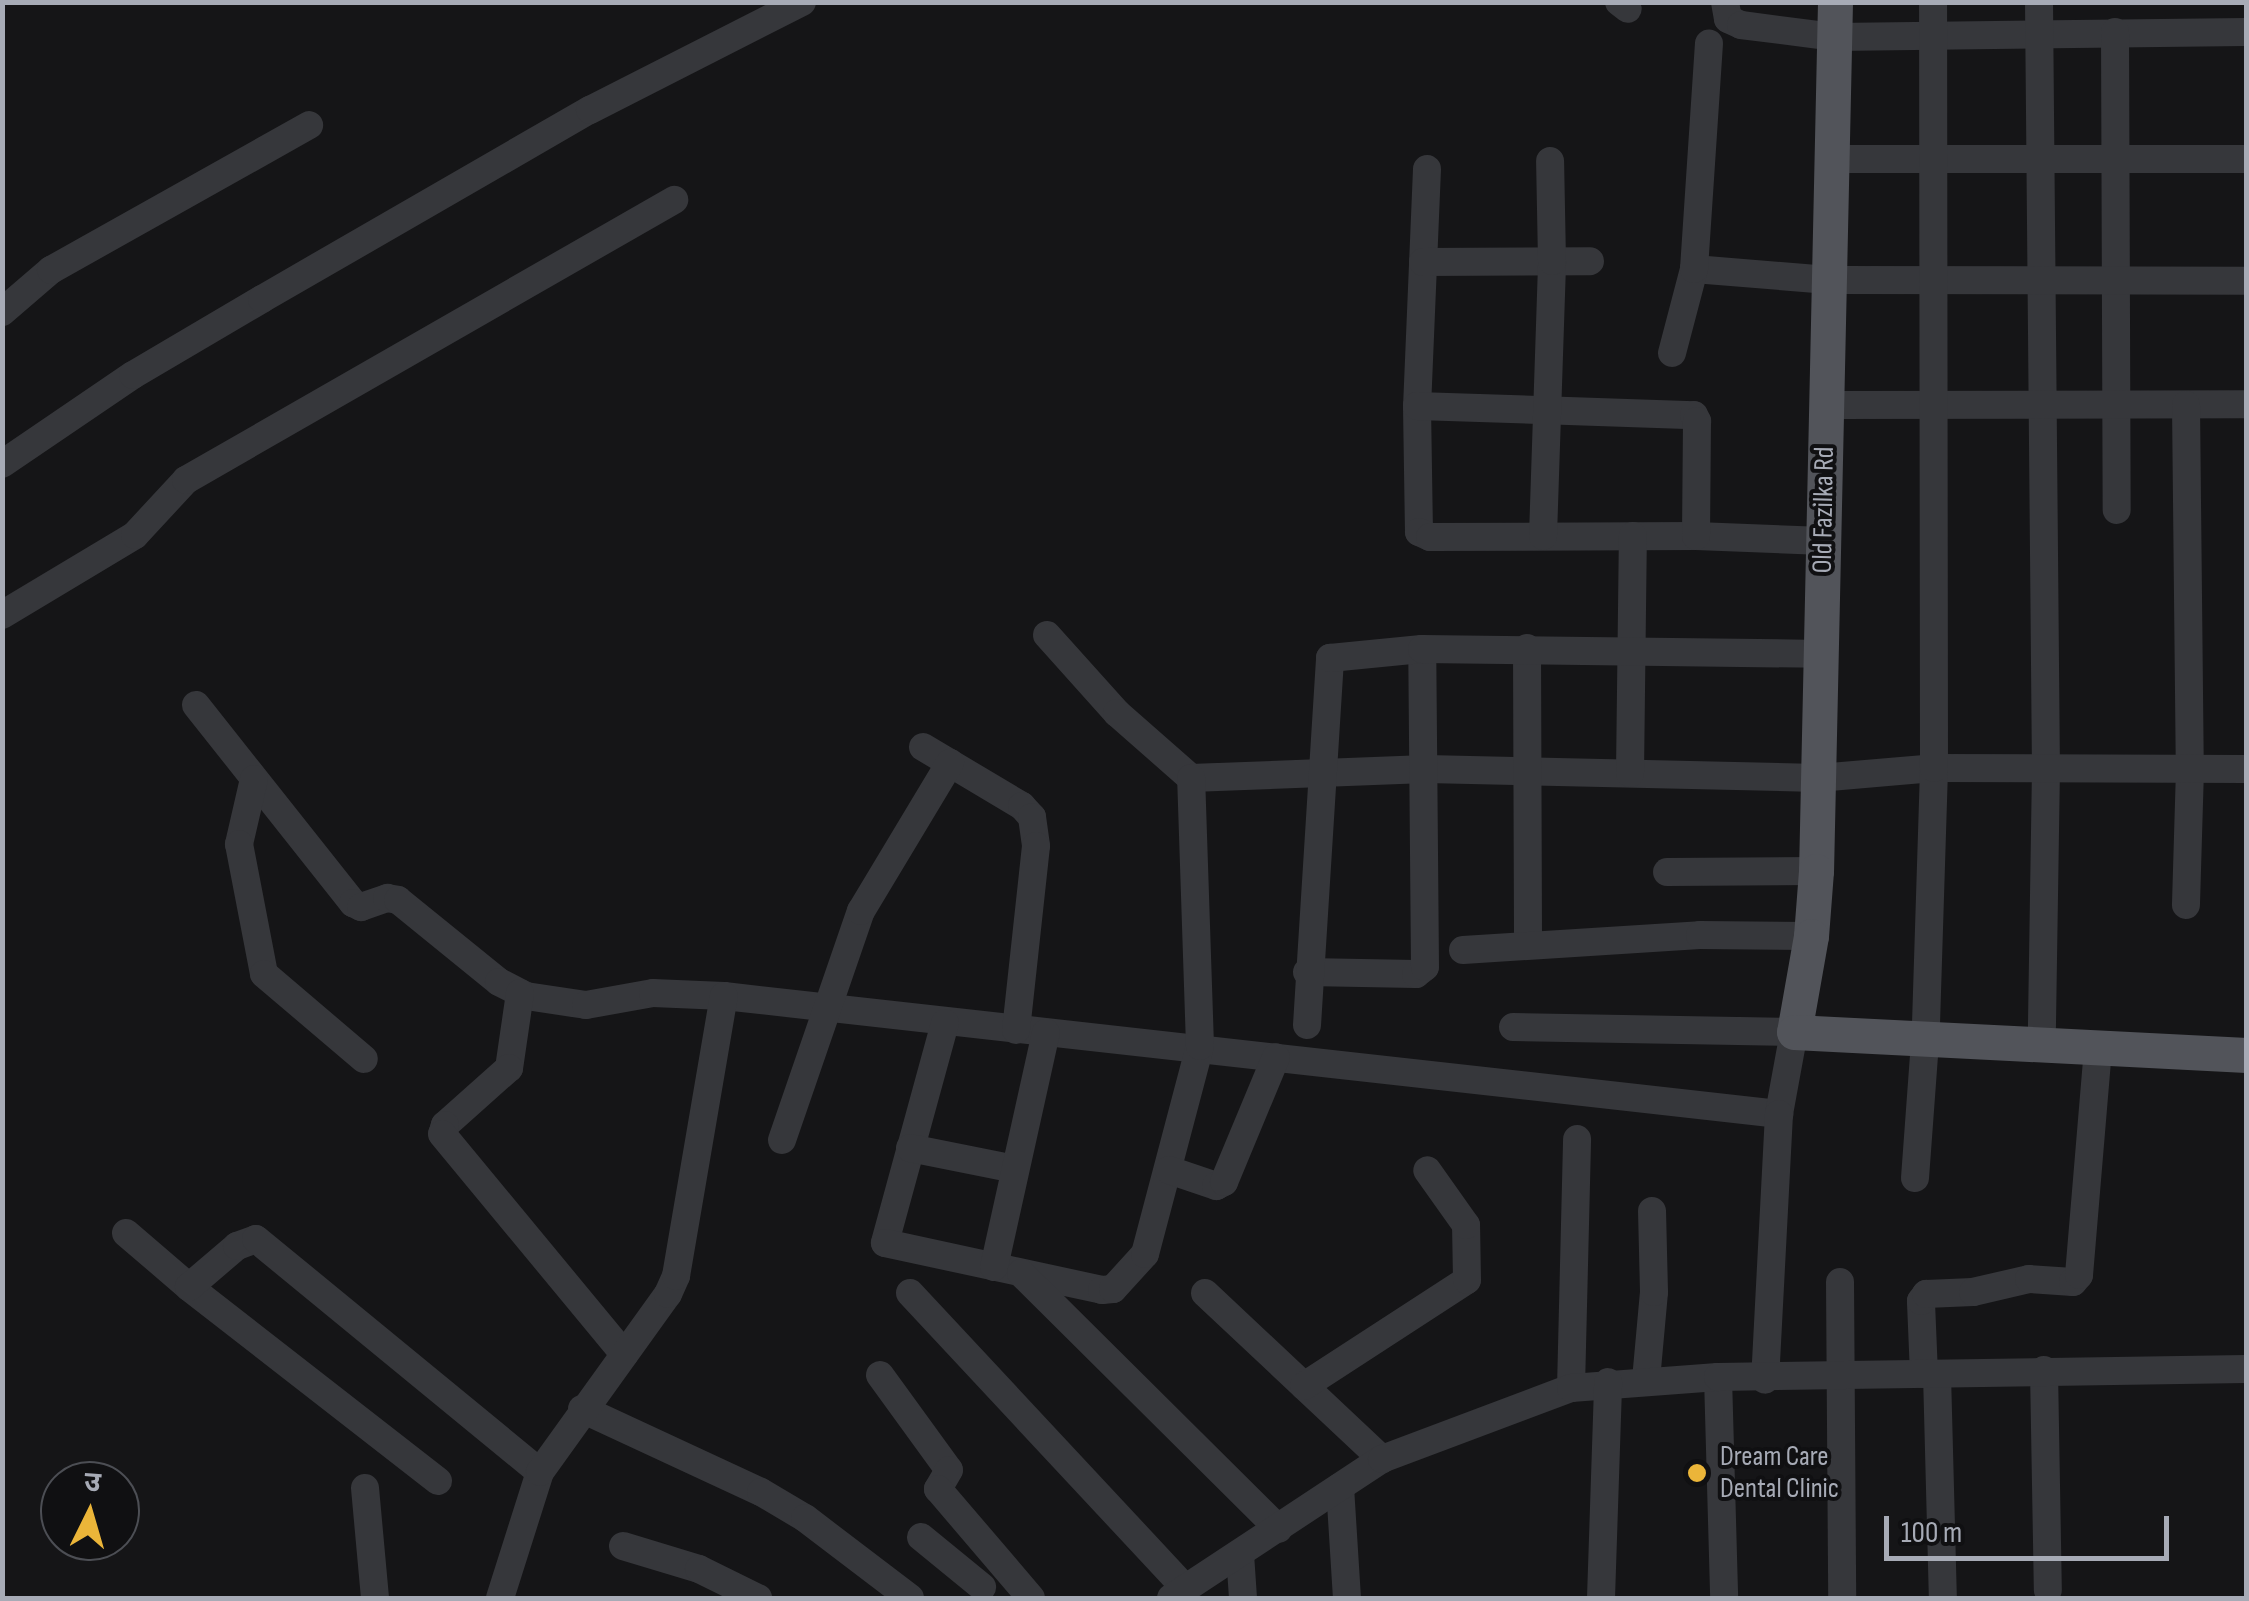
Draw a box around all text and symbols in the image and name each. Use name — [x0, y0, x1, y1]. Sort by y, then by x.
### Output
street label: Old Fazilka Rd — [1806, 446, 1842, 574]
place label: Dream Care Dental Clinic — [1720, 1440, 1839, 1506]
marker: Dream Care Dental Clinic — [1684, 1460, 1710, 1486]
north arrow — [40, 1461, 140, 1561]
text: उ — [83, 1465, 102, 1500]
scale bar — [1889, 1496, 2174, 1558]
text: 100 m — [1901, 1515, 1962, 1551]

